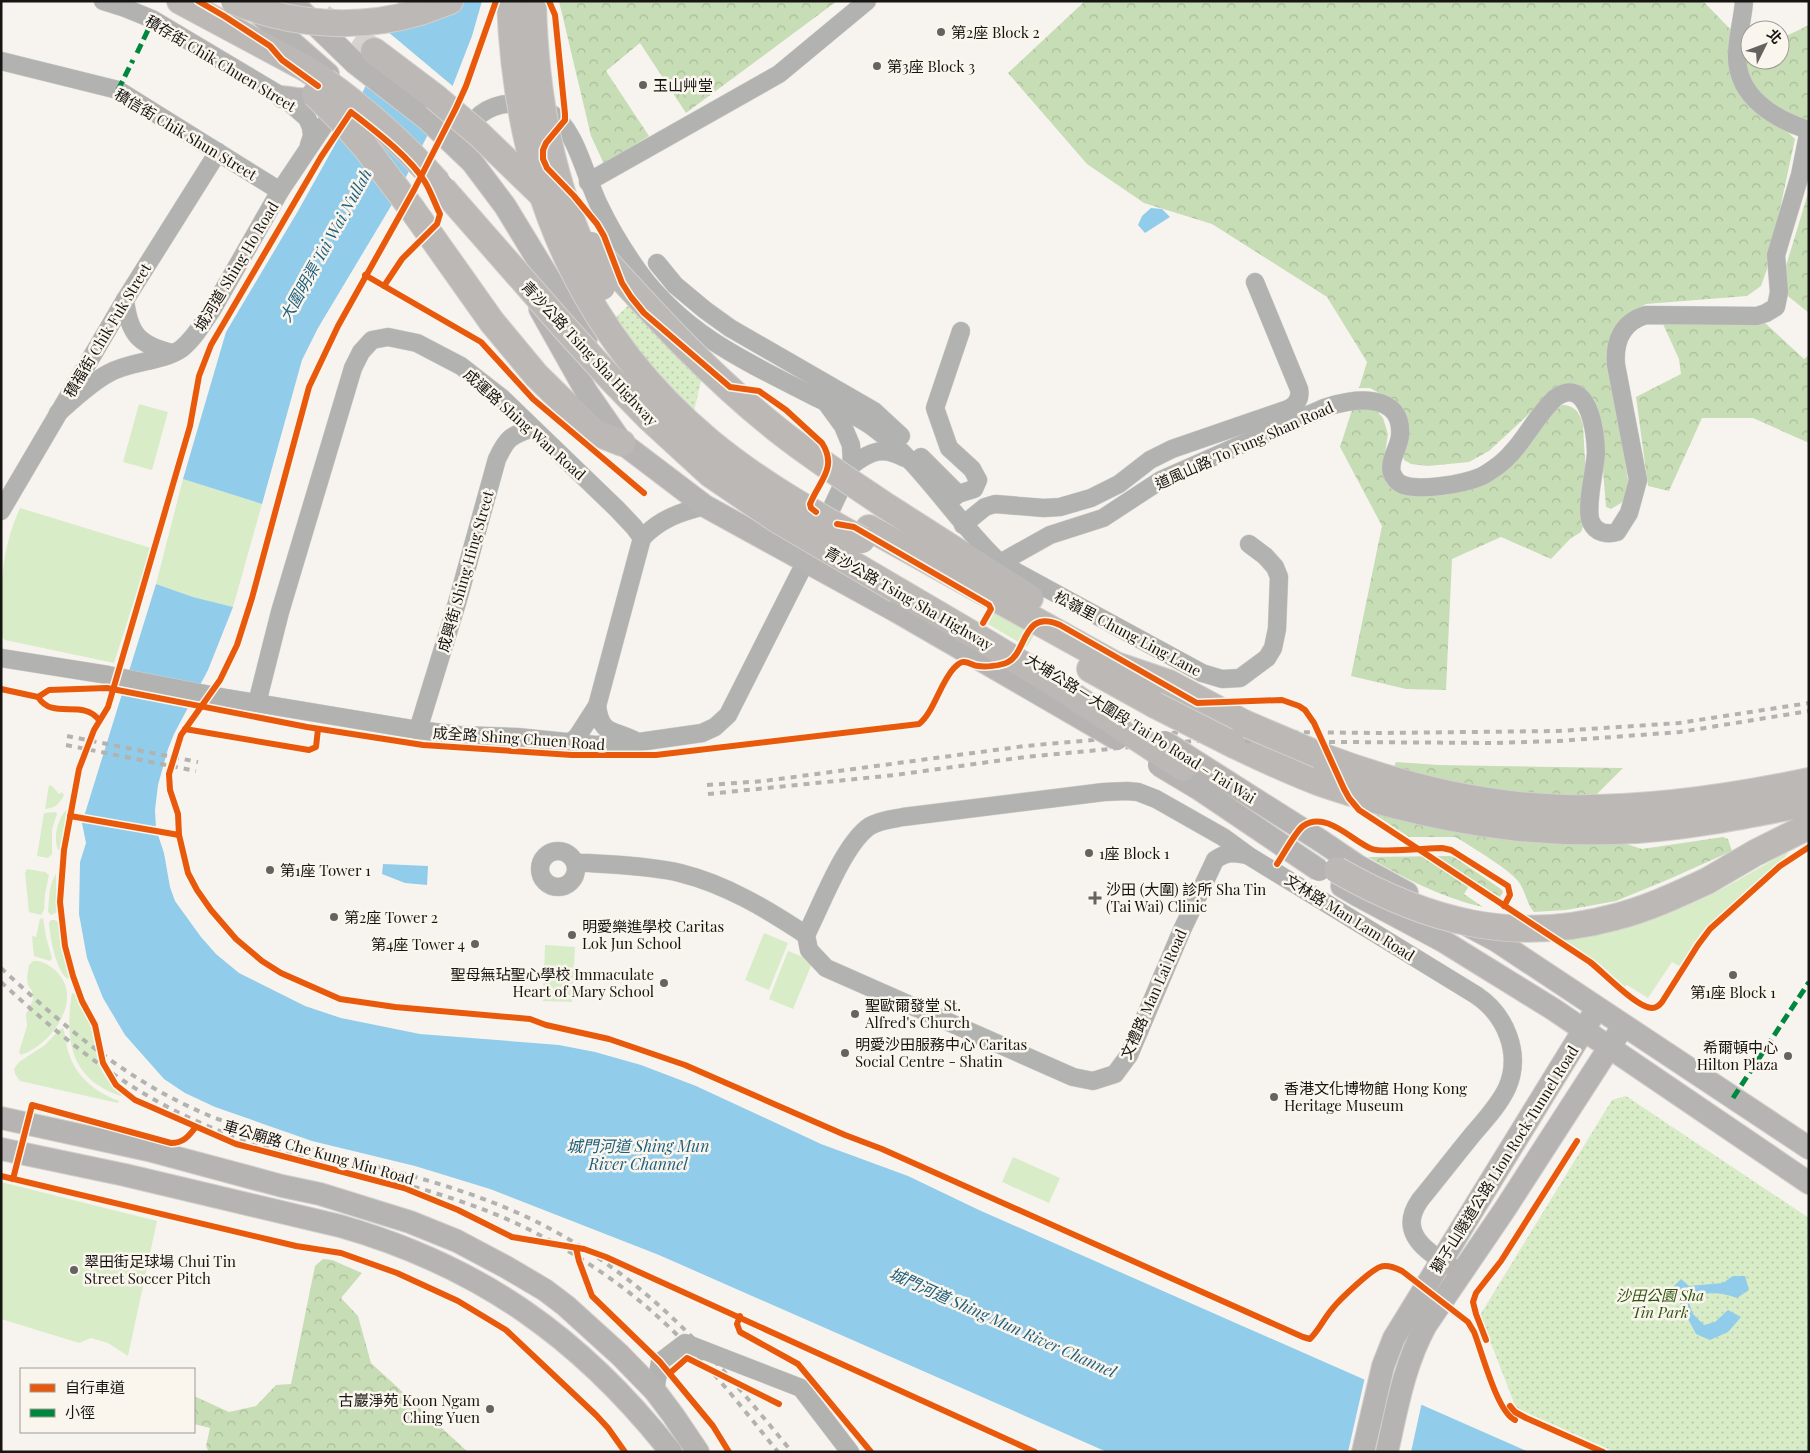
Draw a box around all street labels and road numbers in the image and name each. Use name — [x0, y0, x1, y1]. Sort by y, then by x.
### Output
street label: 積存街 Chik Chuen Street — [142, 10, 301, 116]
street label: 積信街 Chik Shun Street — [111, 84, 261, 185]
street label: 城河道 Shing Ho Road — [189, 197, 283, 334]
street label: 積福街 Chik Fuk Street — [59, 259, 155, 401]
street label: 青沙公路 Tsing Sha Highway — [518, 276, 663, 430]
street label: 成運路 Shing Wan Road — [460, 364, 590, 484]
street label: 道風山路 To Fung Shan Road — [1152, 396, 1337, 493]
street label: 成興街 Shing Hing Street — [432, 487, 498, 654]
street label: 青沙公路 Tsing Sha Highway — [821, 542, 997, 655]
street label: 松嶺里 Chung Ling Lane — [1051, 586, 1205, 680]
street label: 大埔公路－大圍段 Tai Po Road – Tai Wai — [1022, 649, 1260, 808]
street label: 成全路 Shing Chuen Road — [432, 722, 606, 754]
street label: 文林路 Man Lam Road — [1281, 869, 1419, 965]
street label: 文禮路 Man Lai Road — [1115, 926, 1191, 1062]
street label: 獅子山隧道公路 Lion Rock Tunnel Road — [1426, 1041, 1583, 1276]
street label: 車公廟路 Che Kung Miu Road — [221, 1115, 417, 1189]

